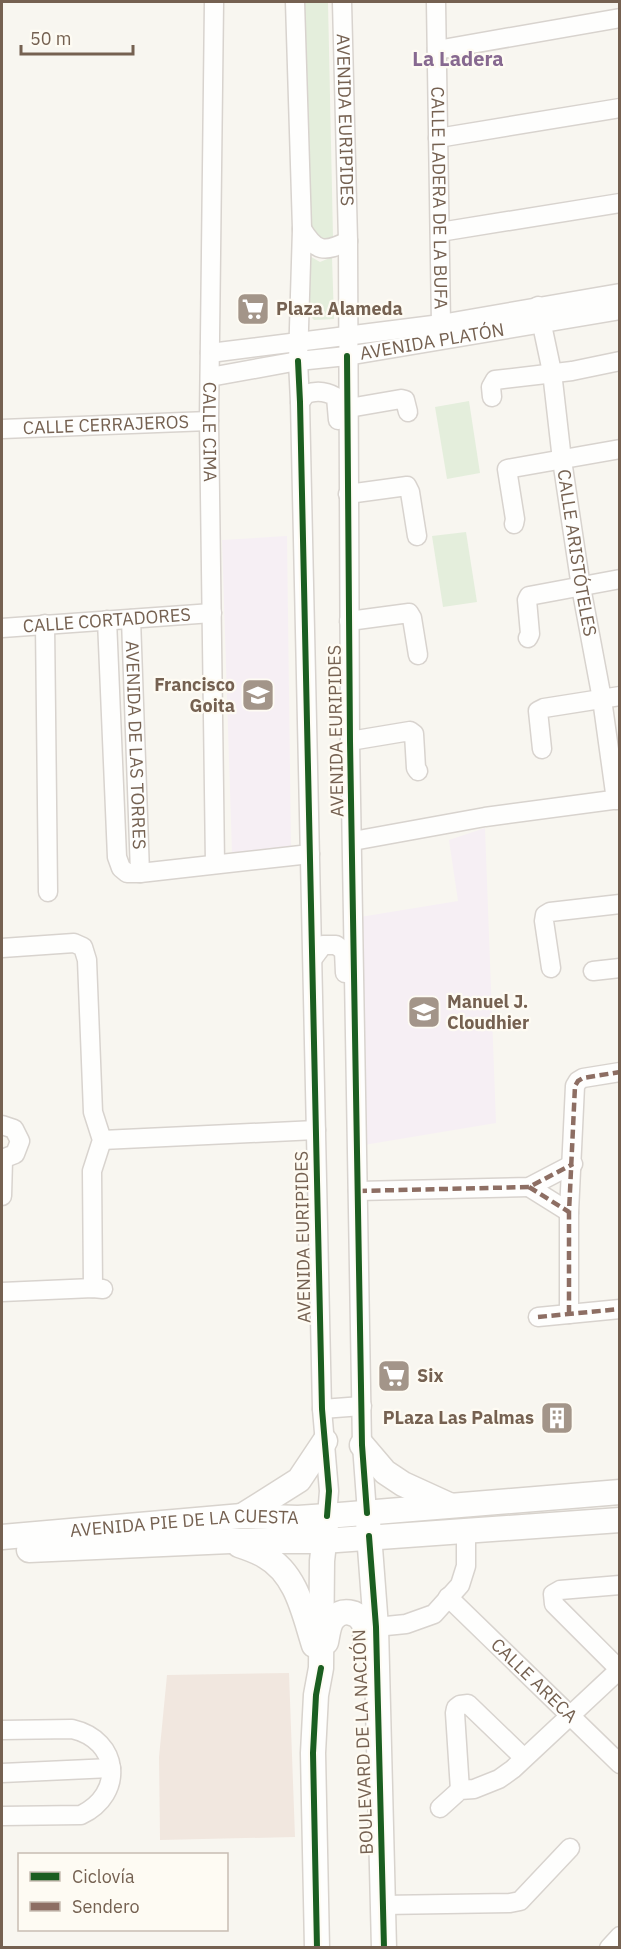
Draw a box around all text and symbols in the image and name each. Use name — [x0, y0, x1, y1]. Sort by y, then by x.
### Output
scale bar — [21, 18, 134, 56]
text: 50 m — [30, 27, 72, 50]
street label: AVENIDA EURIPIDES — [332, 33, 359, 206]
district label: La Ladera — [412, 45, 504, 72]
street label: CALLE LADERA DE LA BUFA — [426, 86, 453, 310]
supermarket icon: Plaza Alameda — [235, 291, 271, 327]
place label: Plaza Alameda — [276, 297, 403, 320]
street label: AVENIDA PLATÓN — [358, 318, 506, 365]
street label: CALLE CIMA — [198, 382, 222, 483]
street label: CALLE CERRAJEROS — [22, 410, 189, 439]
street label: CALLE ARISTÓTELES — [553, 467, 602, 638]
street label: CALLE CORTADORES — [22, 603, 191, 637]
street label: AVENIDA DE LAS TORRES — [121, 640, 151, 850]
street label: AVENIDA EURIPIDES — [322, 645, 349, 817]
place label: Francisco Goita — [154, 673, 235, 717]
school or university icon: Francisco Goita — [240, 677, 276, 713]
place label: Manuel J. Cloudhier — [447, 990, 529, 1034]
school or university icon: Manuel J. Cloudhier — [406, 994, 442, 1030]
street label: AVENIDA EURIPIDES — [289, 1151, 316, 1323]
supermarket icon: Six — [376, 1358, 412, 1394]
place label: Six — [417, 1364, 443, 1387]
building icon: PLaza Las Palmas — [539, 1400, 575, 1436]
place label: PLaza Las Palmas — [383, 1406, 534, 1429]
street label: AVENIDA PIE DE LA CUESTA — [69, 1504, 300, 1542]
street label: BOULEVARD DE LA NACIÓN — [347, 1629, 378, 1855]
street label: CALLE ARECA — [486, 1633, 583, 1728]
legend — [18, 1853, 228, 1931]
text: Ciclovía — [72, 1865, 135, 1888]
text: Sendero — [72, 1895, 139, 1918]

